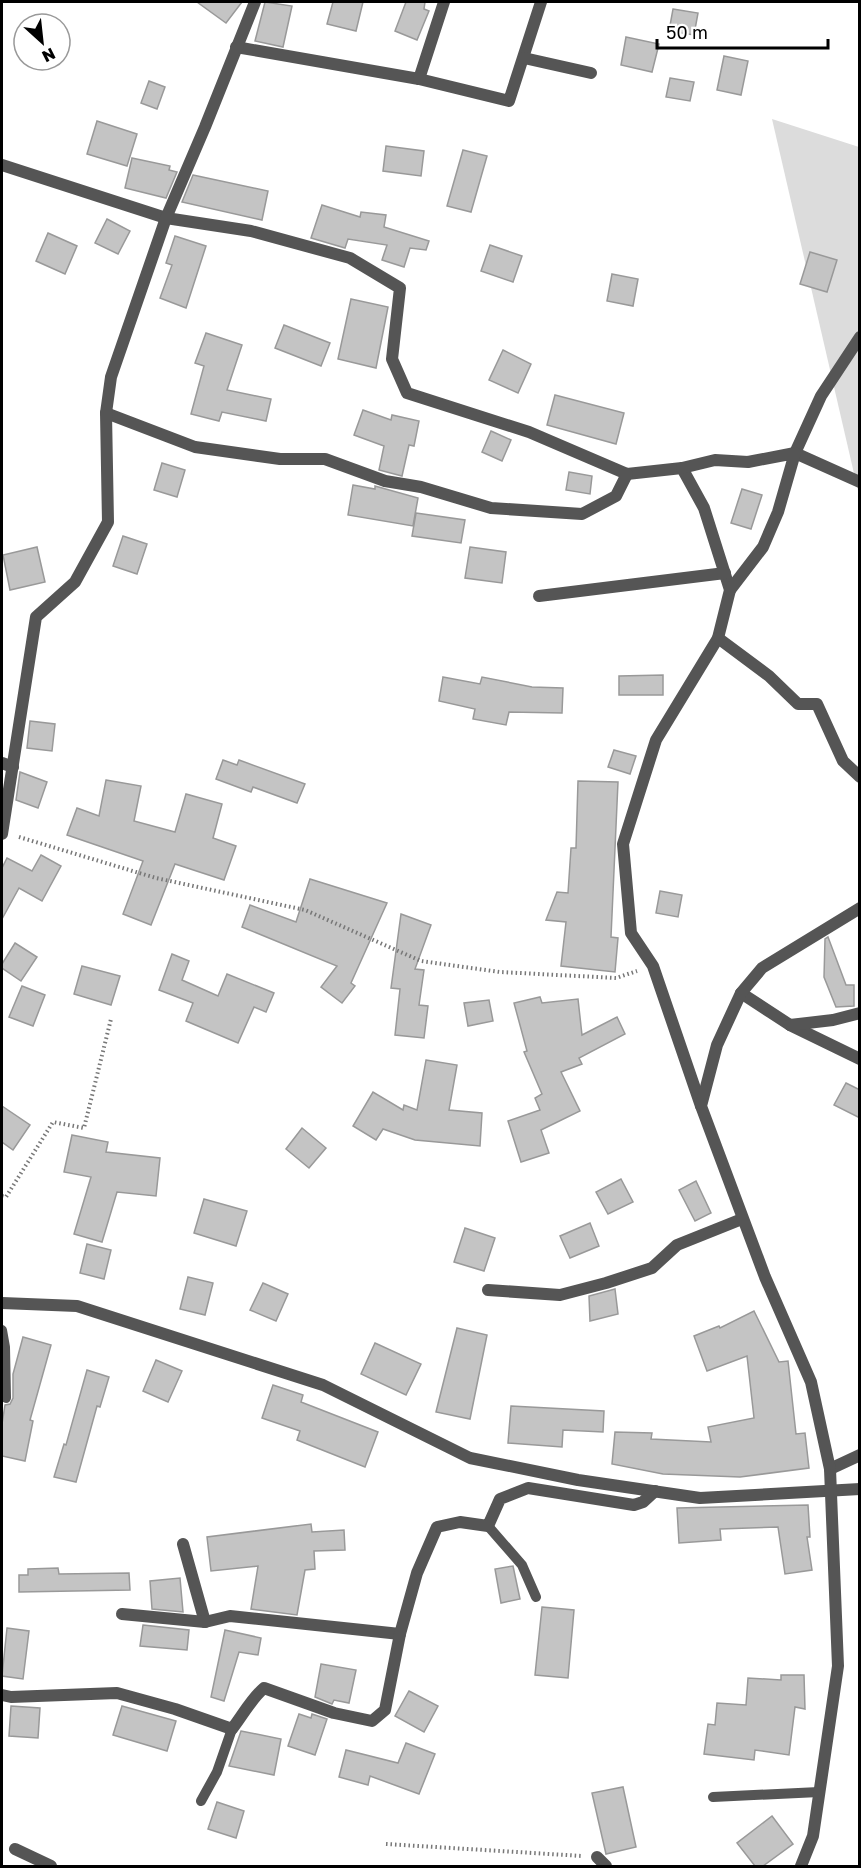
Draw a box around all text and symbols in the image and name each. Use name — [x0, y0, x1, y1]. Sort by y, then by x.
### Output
north arrow — [12, 12, 72, 72]
scale bar — [657, 12, 828, 50]
text: 50 m — [666, 21, 708, 43]
text: N — [39, 44, 59, 67]

